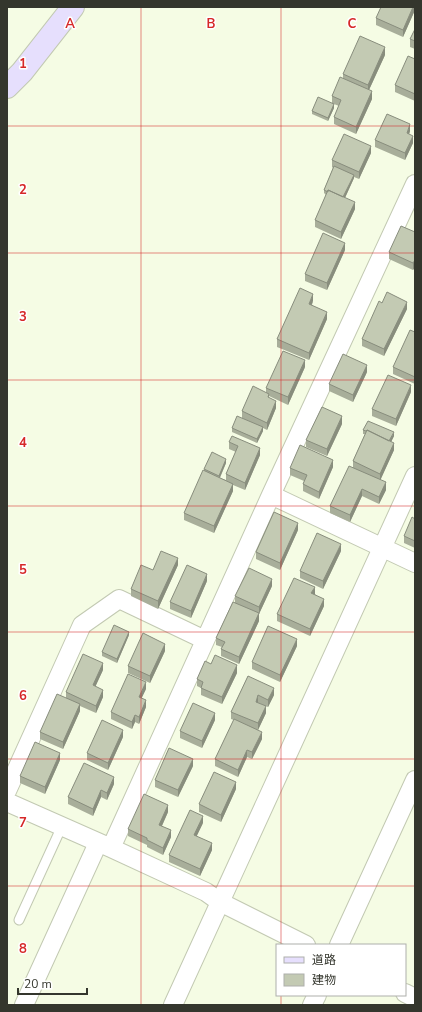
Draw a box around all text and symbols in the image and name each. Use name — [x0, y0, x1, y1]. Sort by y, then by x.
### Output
text: A — [65, 15, 75, 33]
text: B — [207, 15, 216, 33]
text: C — [348, 15, 357, 33]
text: 1 — [19, 55, 27, 73]
text: 2 — [19, 181, 27, 199]
text: 3 — [19, 308, 27, 326]
text: 4 — [19, 434, 27, 452]
text: 5 — [19, 561, 27, 579]
text: 6 — [19, 687, 27, 705]
text: 7 — [19, 814, 27, 832]
text: 8 — [19, 940, 27, 958]
legend — [276, 944, 406, 996]
text: 道路 — [312, 952, 336, 968]
scale bar — [18, 970, 87, 996]
text: 建物 — [312, 972, 336, 988]
text: 20 m — [24, 976, 52, 992]

